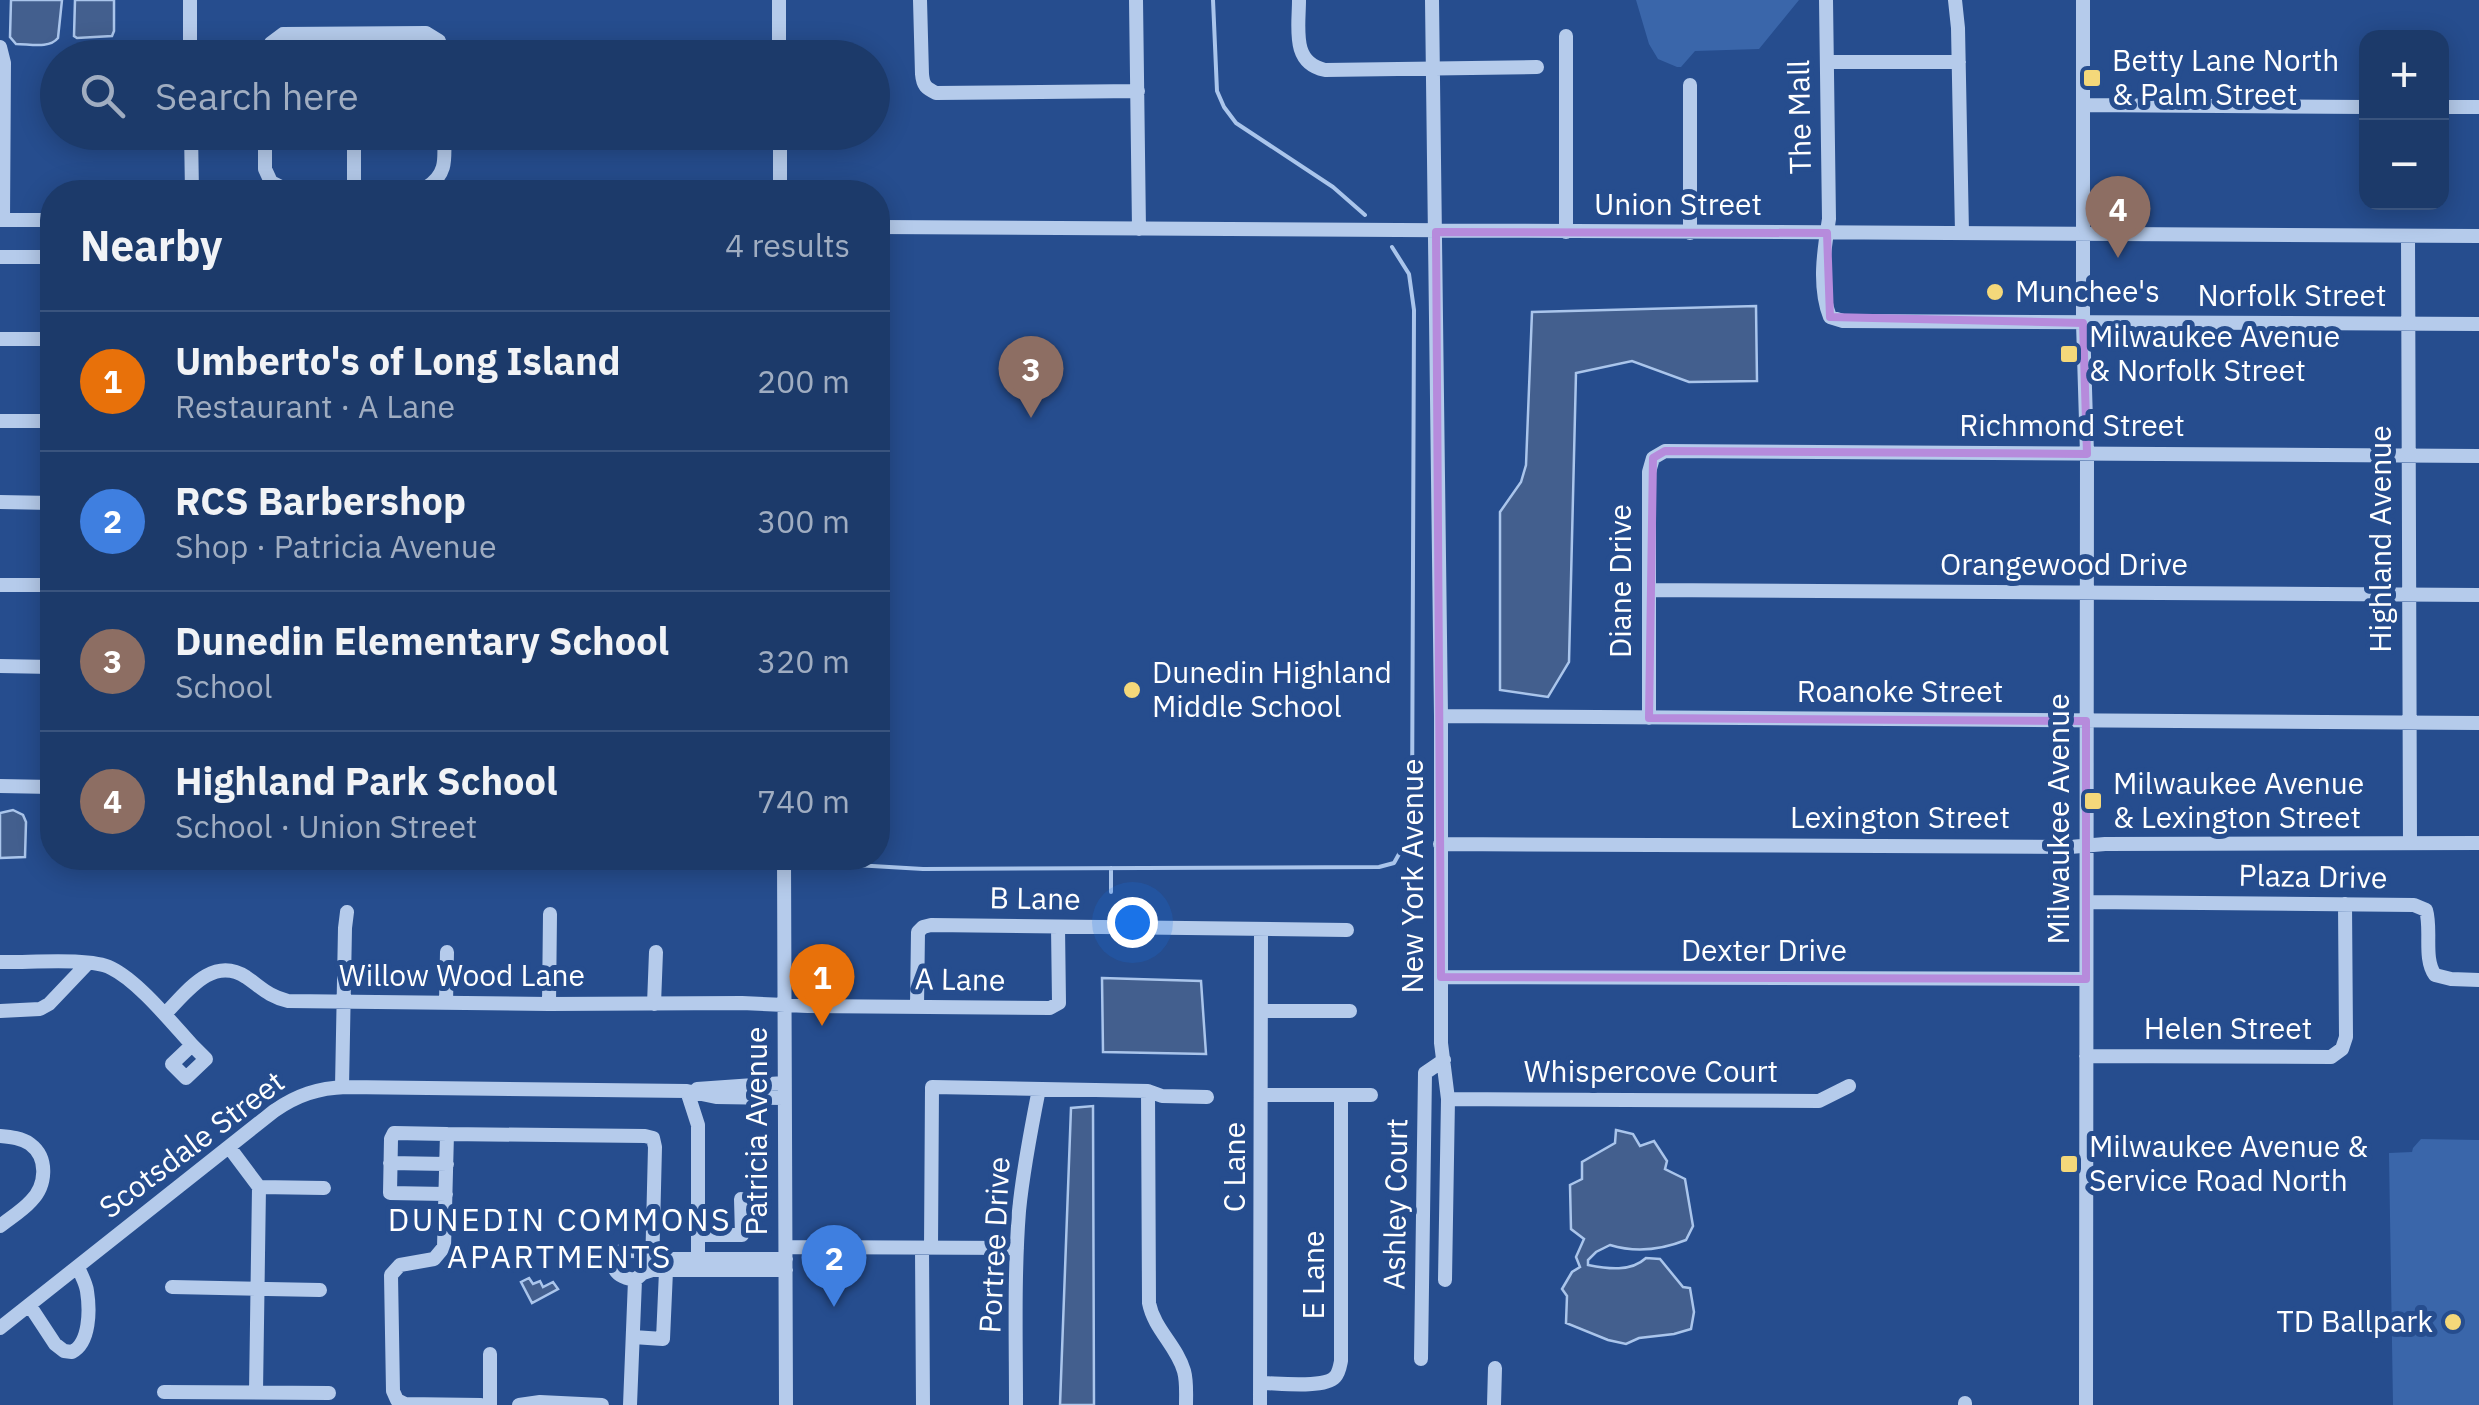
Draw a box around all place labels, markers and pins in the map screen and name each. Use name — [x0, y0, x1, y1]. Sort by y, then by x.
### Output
place label: Betty Lane North & Palm Street — [2112, 40, 2339, 113]
marker: Betty Lane North & Palm Street — [2081, 67, 2103, 89]
pin: 4 — [2086, 176, 2150, 258]
place label: Munchee's — [2015, 271, 2160, 310]
marker: Munchee's — [1984, 281, 2006, 303]
place label: Milwaukee Avenue & Norfolk Street — [2089, 316, 2340, 389]
pin: 3 — [998, 336, 1064, 418]
marker: Milwaukee Avenue & Norfolk Street — [2058, 343, 2080, 365]
place label: Dunedin Highland Middle School — [1152, 652, 1392, 725]
marker: Dunedin Highland Middle School — [1121, 679, 1143, 701]
place label: Milwaukee Avenue & Lexington Street — [2113, 763, 2364, 836]
marker: Milwaukee Avenue & Lexington Street — [2082, 790, 2104, 812]
pin: 1 — [790, 944, 854, 1026]
place label: Milwaukee Avenue & Service Road North — [2089, 1126, 2368, 1199]
marker: Milwaukee Avenue & Service Road North — [2058, 1153, 2080, 1175]
pin: 2 — [802, 1224, 866, 1307]
place label: TD Ballpark — [2277, 1301, 2433, 1340]
marker: TD Ballpark — [2442, 1311, 2464, 1333]

